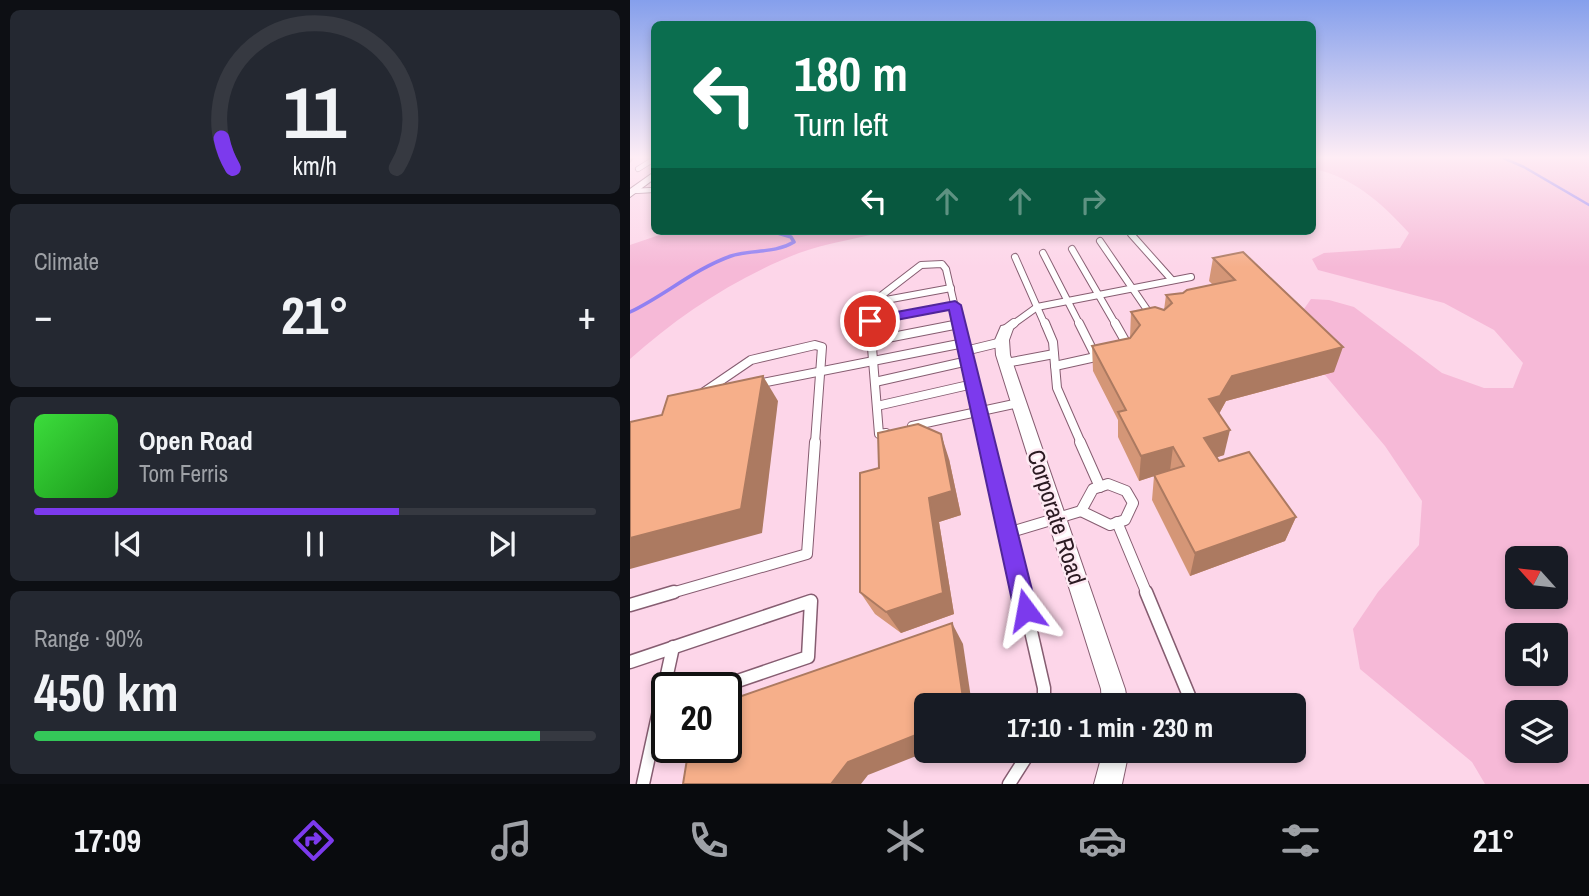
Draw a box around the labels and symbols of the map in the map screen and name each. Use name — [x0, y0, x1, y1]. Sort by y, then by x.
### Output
pin — [840, 291, 900, 351]
street label: Corporate Road — [1020, 445, 1094, 588]
north arrow — [1505, 546, 1568, 609]
position arrow — [989, 573, 1063, 647]
speed limit sign: 20 — [651, 672, 742, 763]

